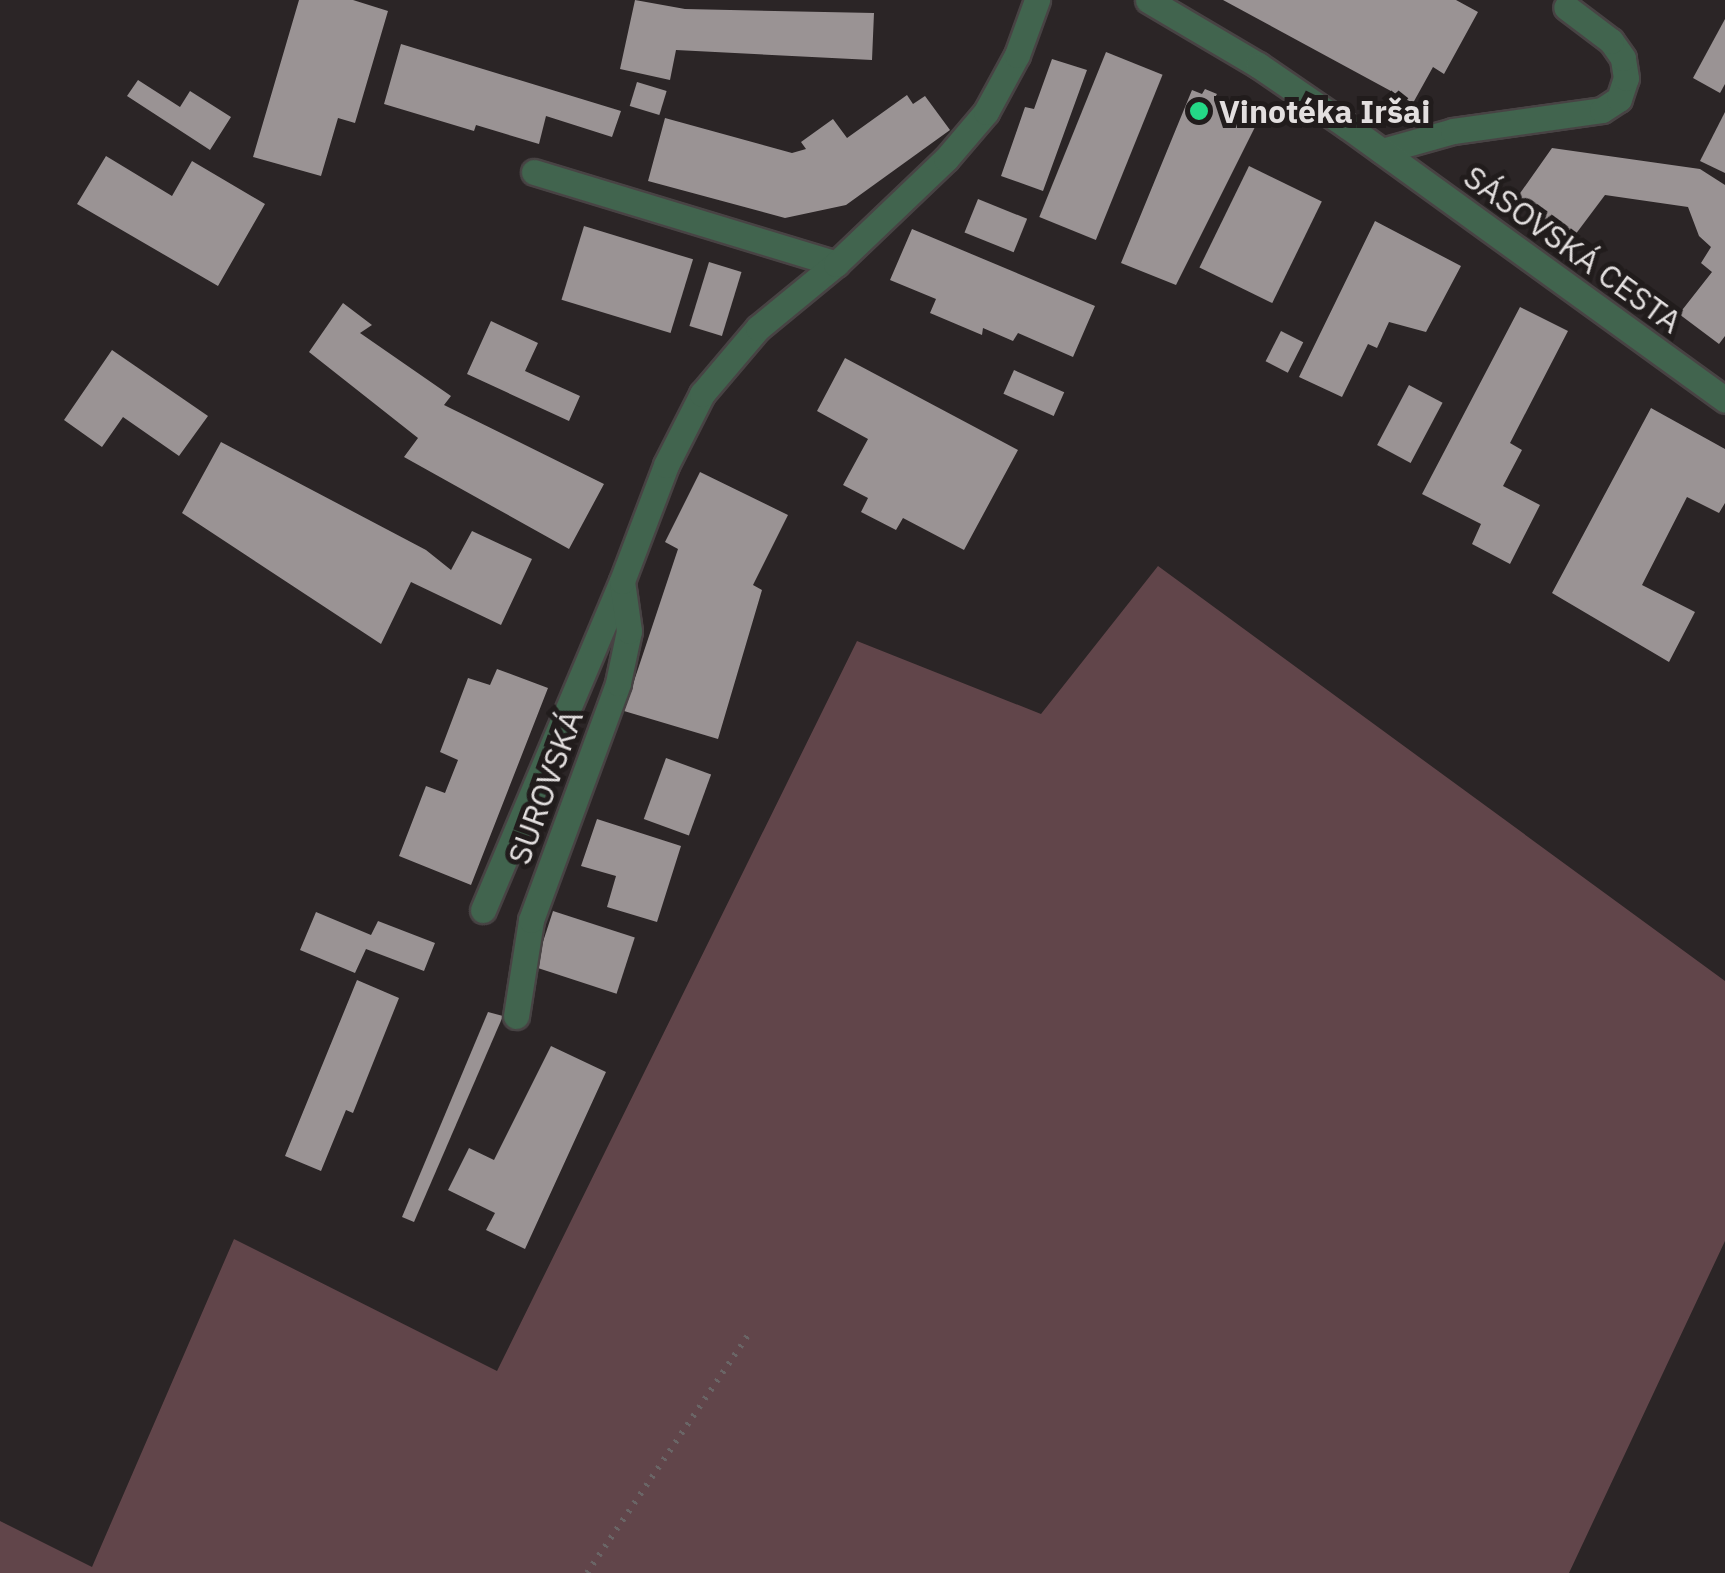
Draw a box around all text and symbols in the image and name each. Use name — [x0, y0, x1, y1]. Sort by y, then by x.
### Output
place label: Vinotéka Iršai — [1219, 92, 1430, 130]
marker: Vinotéka Iršai — [1188, 100, 1210, 122]
street label: SÁSOVSKÁ CESTA — [1457, 157, 1689, 341]
street label: SUROVSKÁ — [499, 705, 591, 869]

